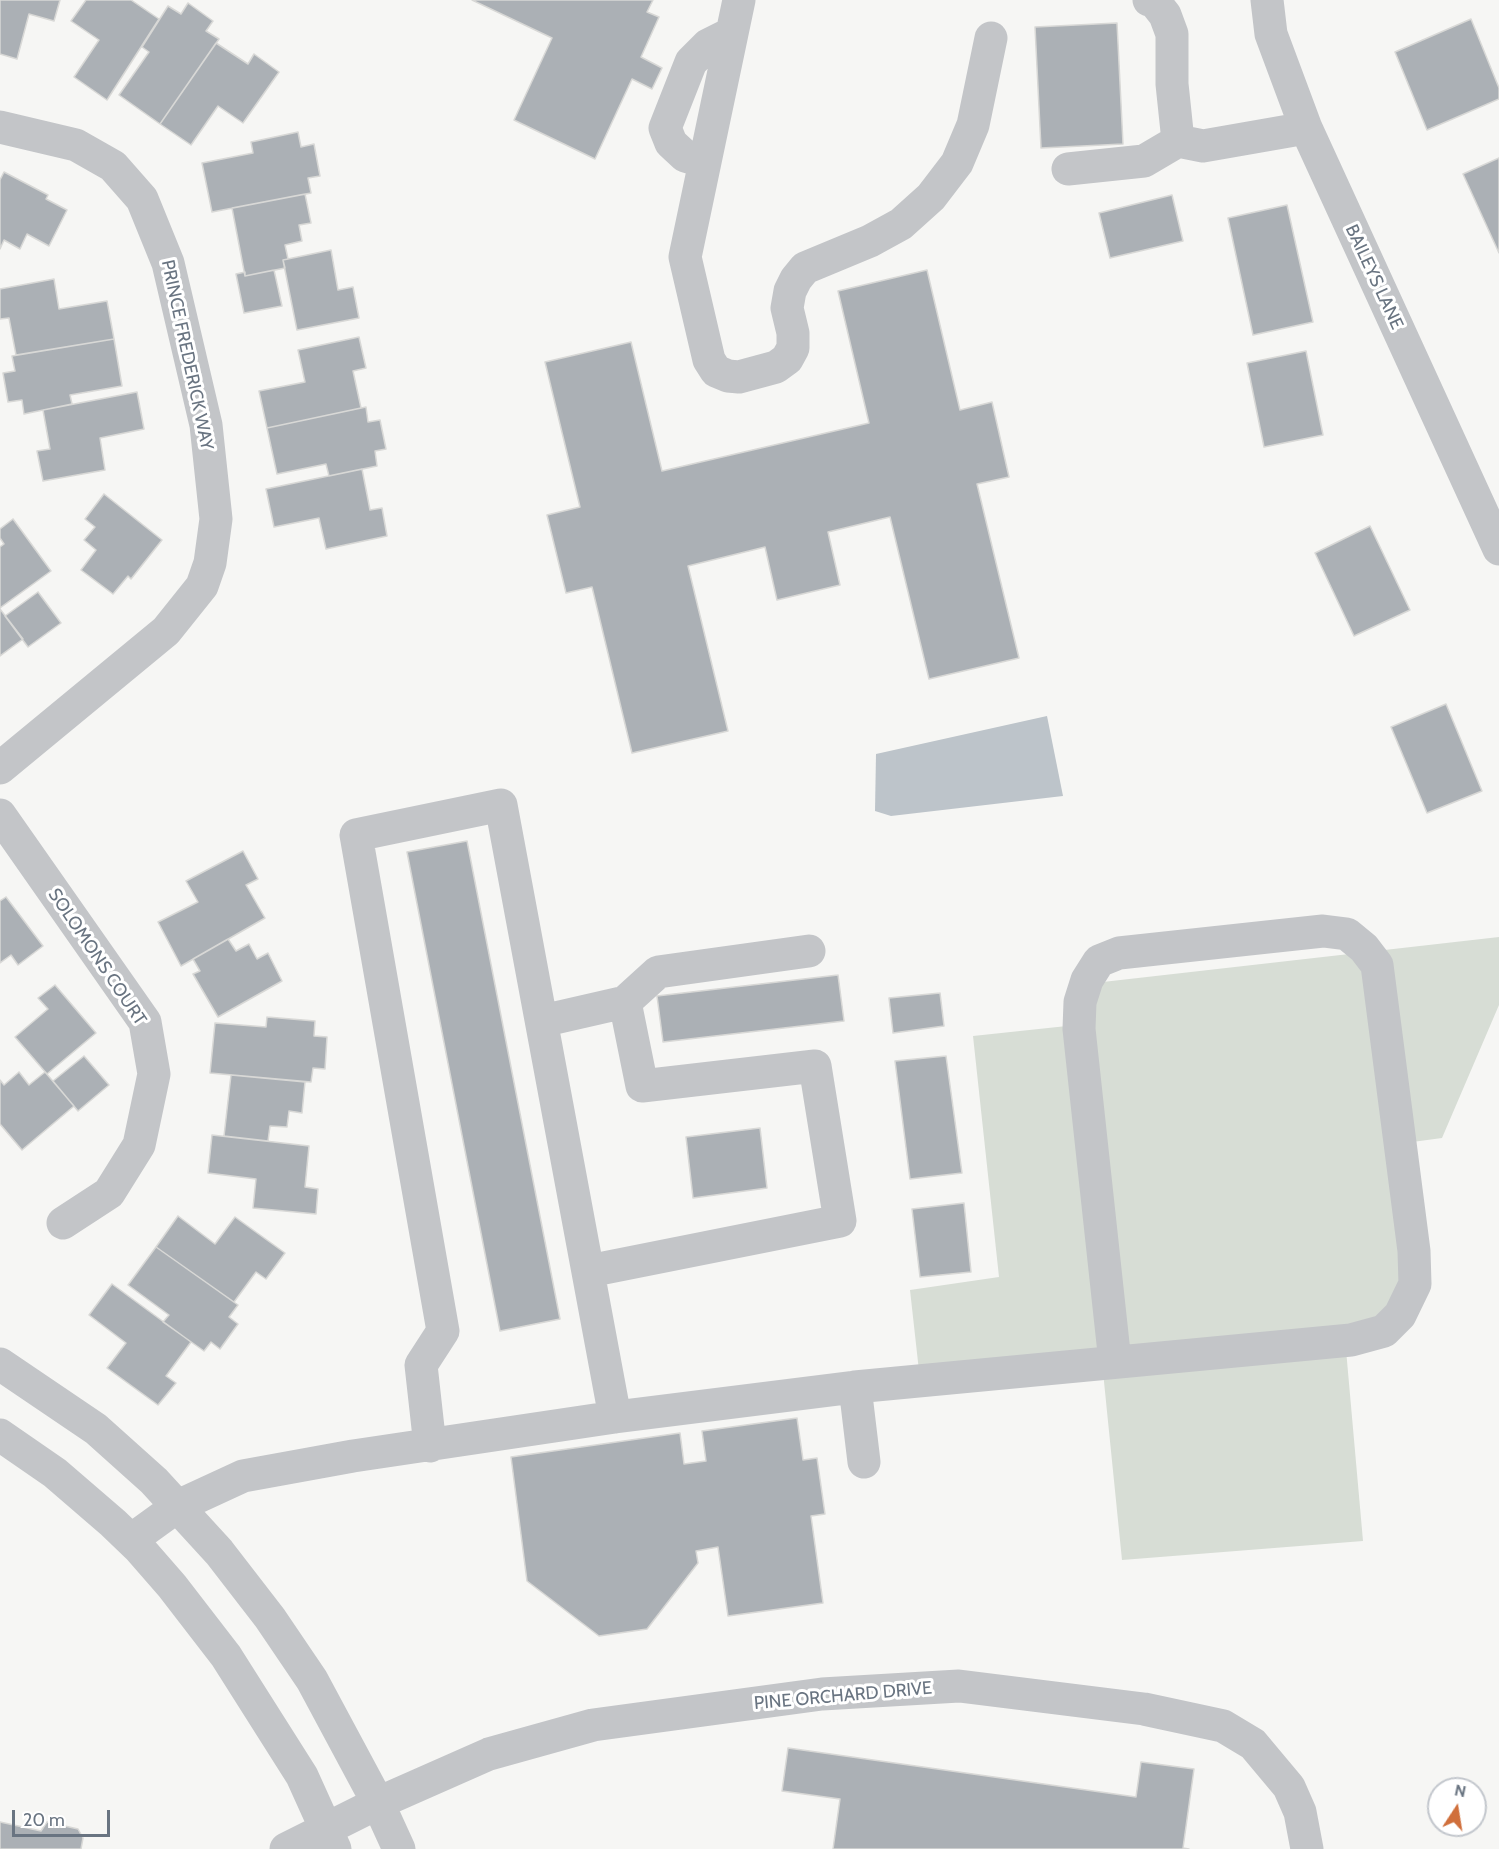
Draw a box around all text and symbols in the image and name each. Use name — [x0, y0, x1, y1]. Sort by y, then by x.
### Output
street label: BAILEYS LANE — [1340, 221, 1408, 333]
street label: PRINCE FREDERICK WAY — [156, 258, 218, 452]
street label: SOLOMONS COURT — [43, 885, 151, 1029]
street label: PINE ORCHARD DRIVE — [753, 1677, 933, 1715]
north arrow — [1427, 1777, 1487, 1837]
text: N — [1453, 1780, 1468, 1801]
scale bar — [15, 1798, 112, 1836]
text: 20 m — [23, 1809, 65, 1831]

